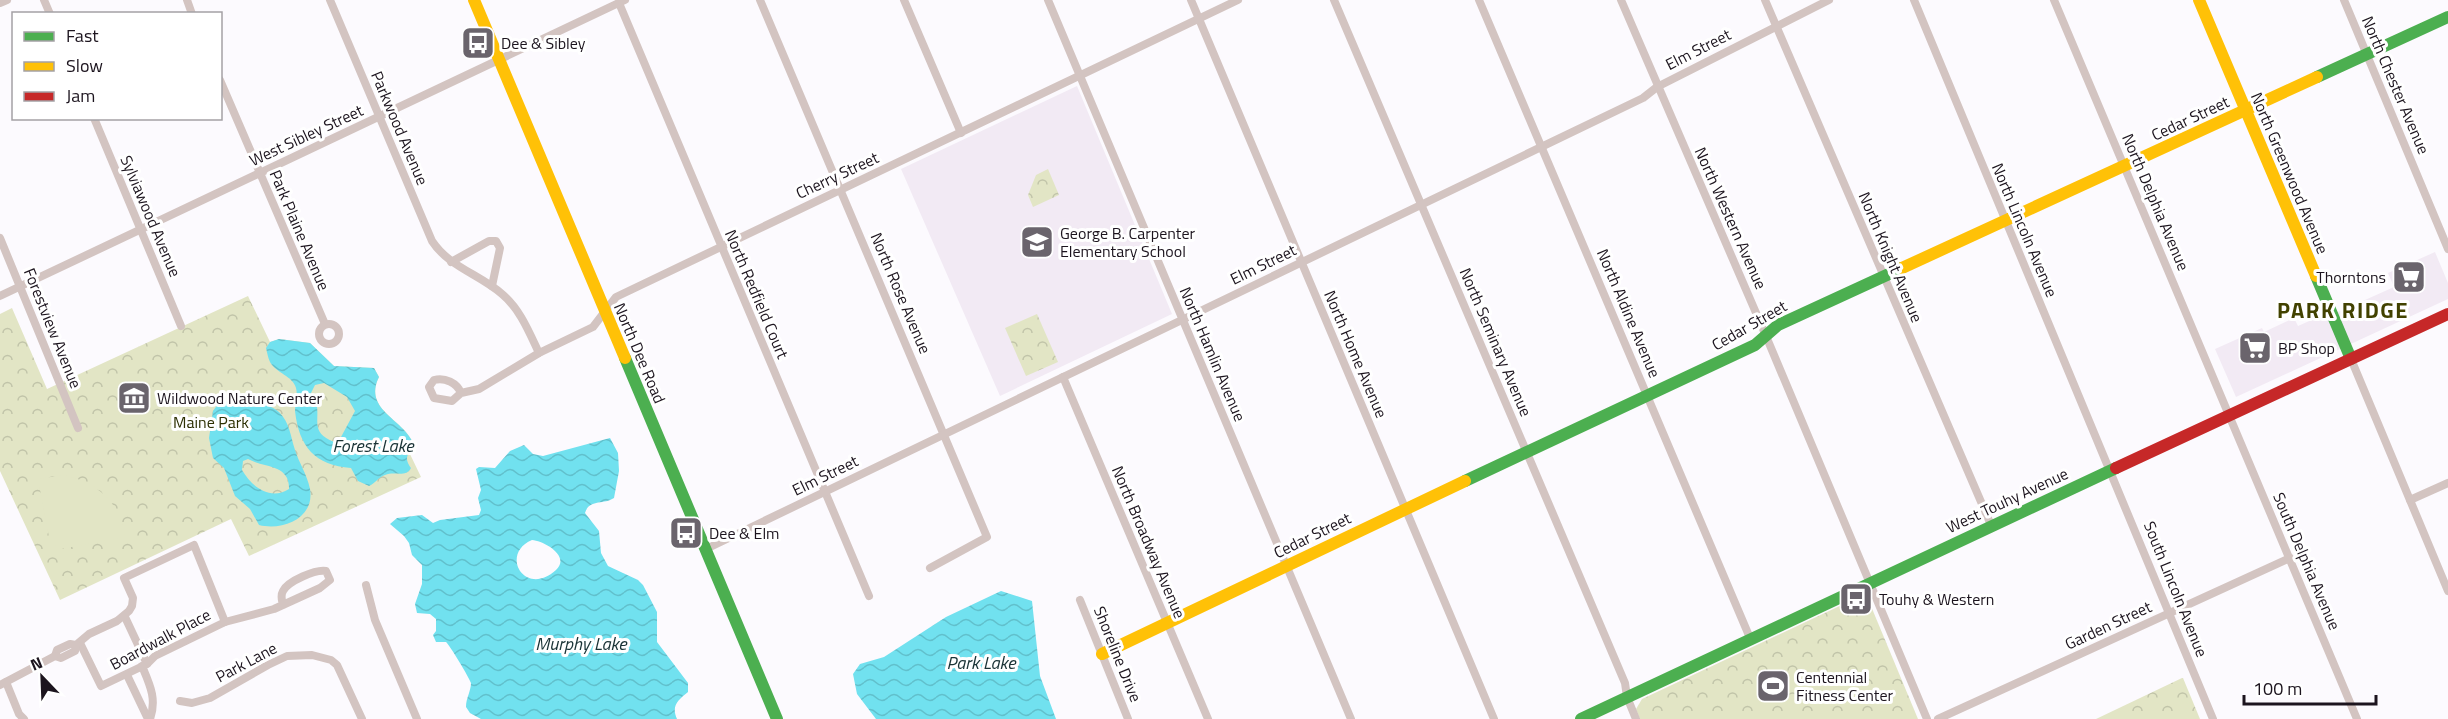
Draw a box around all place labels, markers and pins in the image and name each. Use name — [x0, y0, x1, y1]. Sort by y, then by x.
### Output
bus stop icon: Dee & Sibley — [460, 25, 496, 61]
place label: Dee & Sibley — [501, 31, 586, 55]
place label: George B. Carpenter Elementary School — [1060, 221, 1195, 263]
school or university icon: George B. Carpenter Elementary School — [1019, 224, 1055, 260]
supermarket icon: Thorntons — [2391, 259, 2427, 295]
place label: Thorntons — [2316, 265, 2386, 289]
supermarket icon: BP Shop — [2237, 330, 2273, 366]
place label: BP Shop — [2278, 336, 2335, 360]
museum icon: Wildwood Nature Center — [116, 380, 152, 416]
place label: Wildwood Nature Center — [157, 386, 323, 410]
bus stop icon: Dee & Elm — [668, 515, 704, 551]
place label: Dee & Elm — [709, 521, 779, 545]
bus stop icon: Touhy & Western — [1838, 581, 1874, 617]
place label: Touhy & Western — [1879, 587, 1994, 611]
place label: Centennial Fitness Center — [1796, 665, 1893, 707]
sports icon: Centennial Fitness Center — [1755, 668, 1791, 704]

